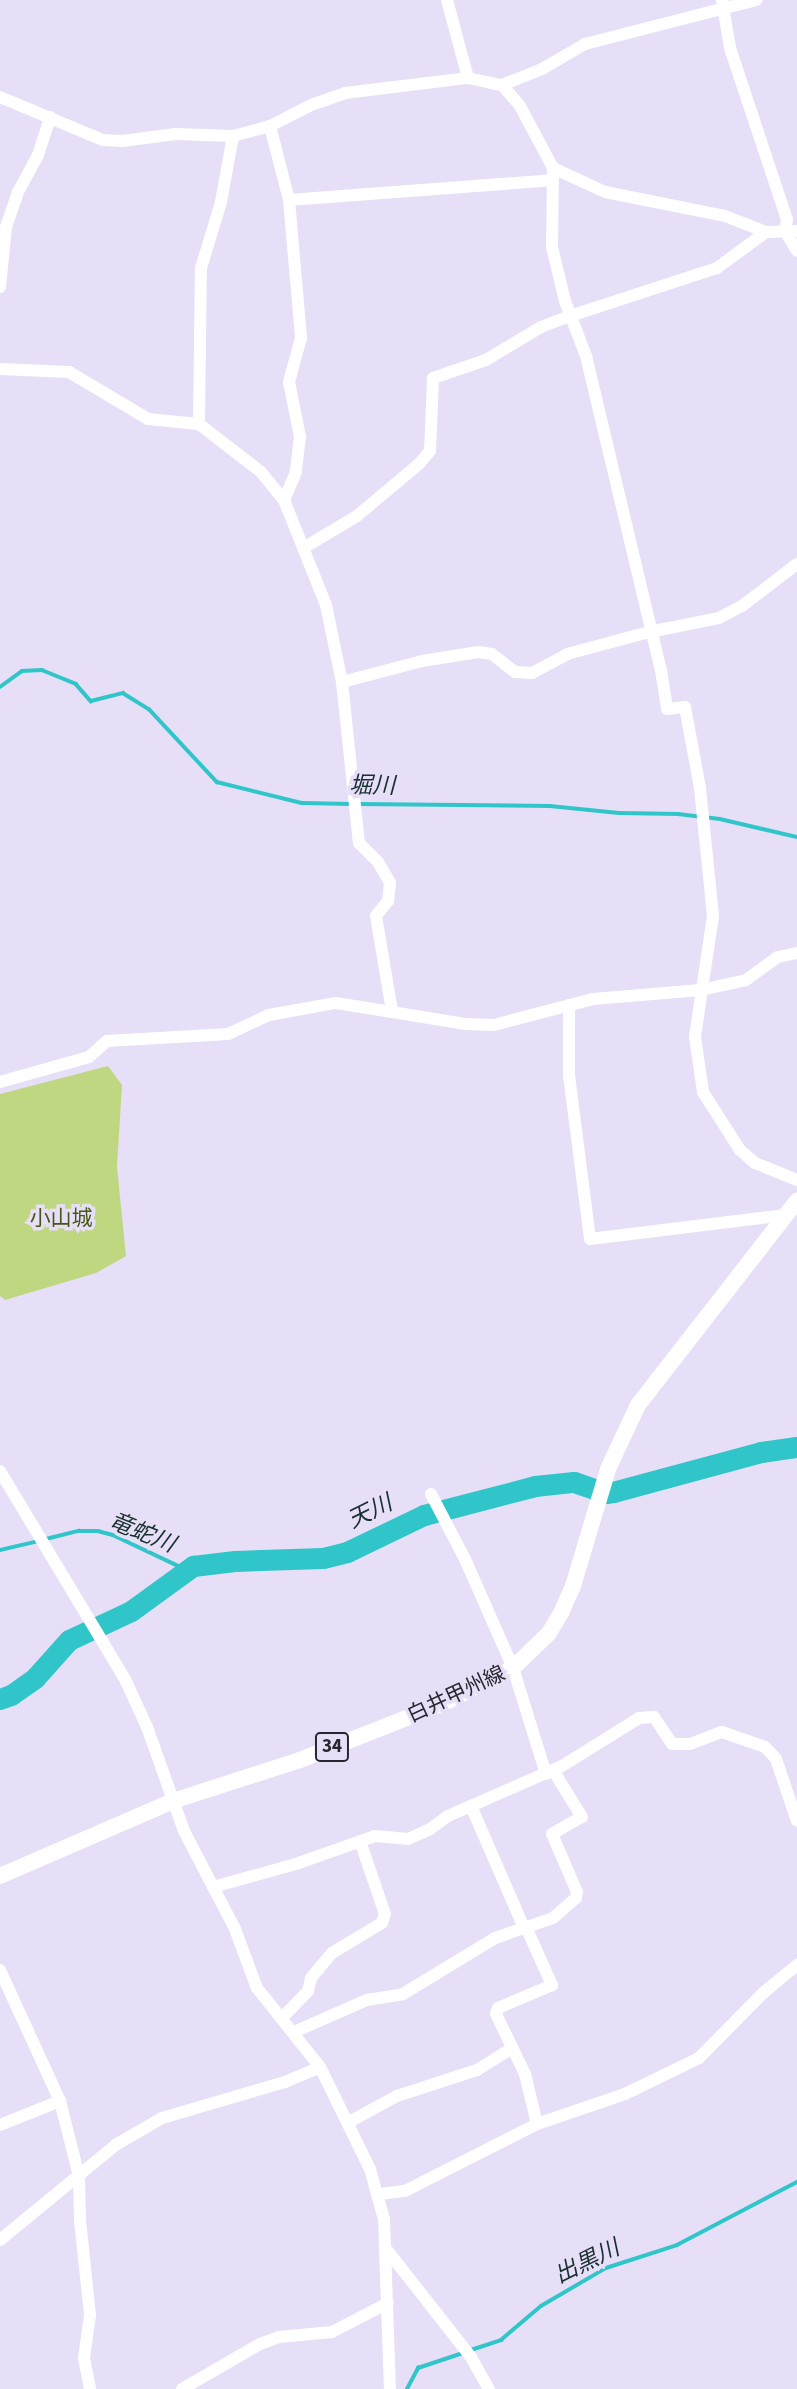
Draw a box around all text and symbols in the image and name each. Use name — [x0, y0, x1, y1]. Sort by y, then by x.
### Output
water label: 堀川 — [349, 772, 395, 800]
park label: 小山城 — [30, 1205, 92, 1231]
water label: 天川 — [343, 1490, 397, 1534]
water label: 竜蛇川 — [105, 1507, 179, 1559]
street label: 白井甲州線 — [403, 1660, 509, 1728]
road number: 34 — [314, 1732, 350, 1763]
water label: 出黒川 — [550, 2234, 624, 2290]

